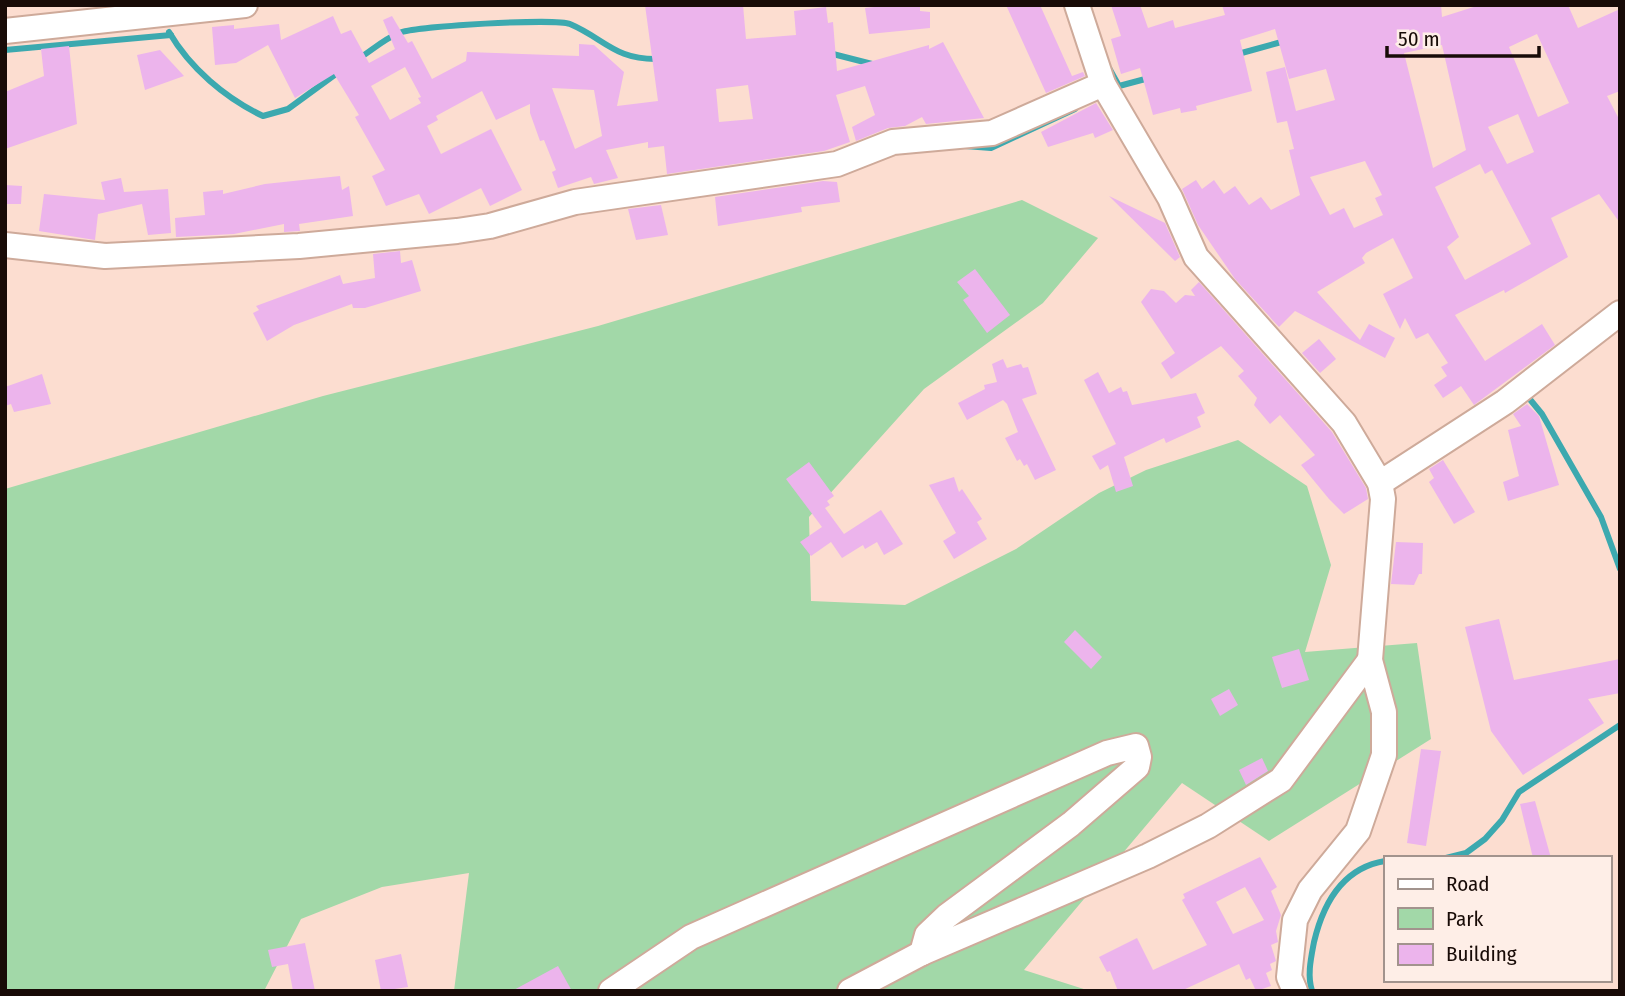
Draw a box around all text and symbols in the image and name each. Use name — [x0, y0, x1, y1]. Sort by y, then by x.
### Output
scale bar — [1387, 14, 1539, 58]
text: 50 m — [1398, 26, 1440, 52]
legend — [1384, 856, 1611, 982]
text: Road — [1446, 871, 1490, 897]
text: Park — [1446, 906, 1484, 932]
text: Building — [1446, 941, 1517, 967]

